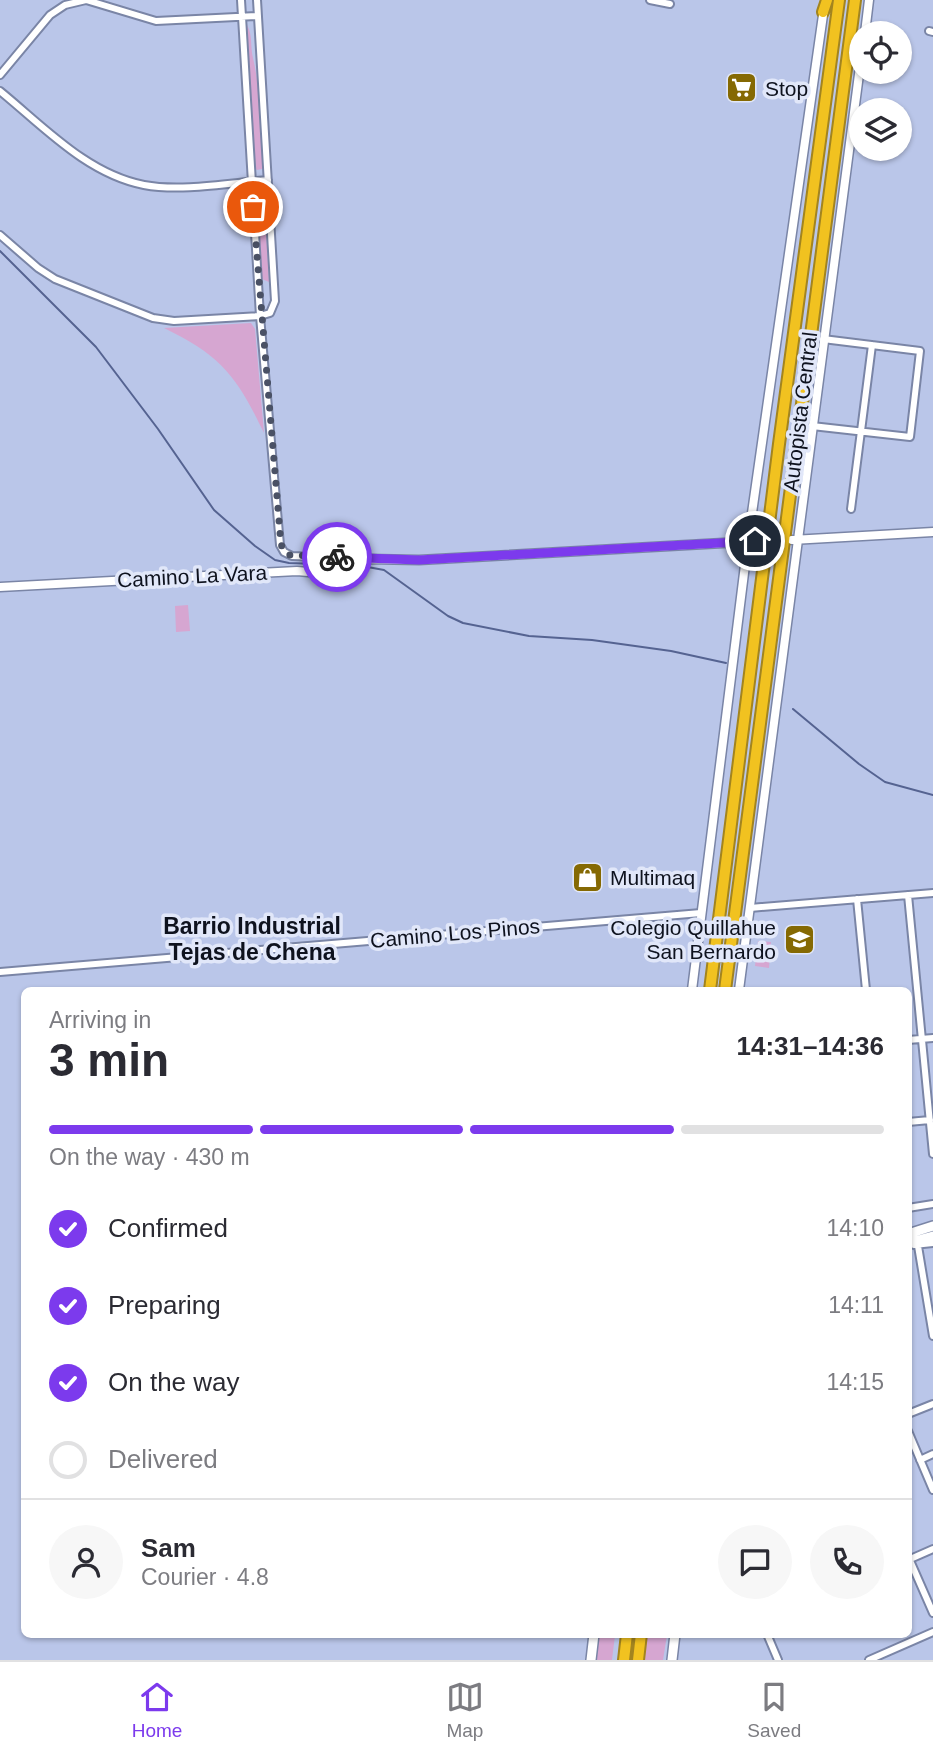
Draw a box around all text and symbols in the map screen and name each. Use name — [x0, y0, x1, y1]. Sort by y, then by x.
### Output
map controls — [849, 21, 912, 161]
button: locate — [849, 21, 912, 84]
supermarket icon: Stop — [725, 71, 759, 105]
place label: Stop — [765, 77, 808, 100]
button: layers — [849, 98, 912, 161]
pin — [223, 177, 283, 237]
icon: bag — [234, 188, 272, 226]
street label: Autopista Central — [779, 331, 821, 493]
pin — [725, 511, 785, 571]
courier — [302, 522, 372, 592]
icon: home — [736, 522, 774, 560]
icon: bike — [318, 538, 356, 576]
street label: Camino La Vara — [116, 561, 268, 591]
shop icon: Multimaq — [570, 860, 604, 894]
place label: Multimaq — [610, 866, 695, 889]
district label: Barrio Industrial Tejas de Chena — [163, 913, 341, 965]
street label: Camino Los Pinos — [369, 914, 541, 952]
place label: Colegio Quillahue San Bernardo — [610, 916, 776, 963]
school or university icon: Colegio Quillahue San Bernardo — [782, 922, 816, 956]
text: Arriving in — [49, 1007, 151, 1033]
text: 14:31–14:36 — [737, 1031, 884, 1061]
text: 3 min — [49, 1034, 169, 1086]
text: On the way · 430 m — [49, 1144, 250, 1170]
icon: check — [49, 1210, 87, 1248]
text: Confirmed — [108, 1213, 228, 1243]
text: 14:10 — [826, 1215, 884, 1241]
icon: check — [49, 1287, 87, 1325]
text: Preparing — [108, 1290, 221, 1320]
text: 14:11 — [828, 1292, 884, 1318]
icon: check — [49, 1364, 87, 1402]
text: On the way — [108, 1367, 240, 1397]
text: 14:15 — [826, 1369, 884, 1395]
text: Delivered — [108, 1444, 218, 1474]
button: person — [49, 1525, 123, 1599]
button: chat — [718, 1525, 792, 1599]
button: phone — [810, 1525, 884, 1599]
text: Sam — [141, 1533, 196, 1563]
text: Courier · 4.8 — [141, 1564, 269, 1590]
tab: Home — [132, 1678, 182, 1742]
tab: Map — [446, 1678, 484, 1742]
tab: Saved — [747, 1678, 801, 1742]

